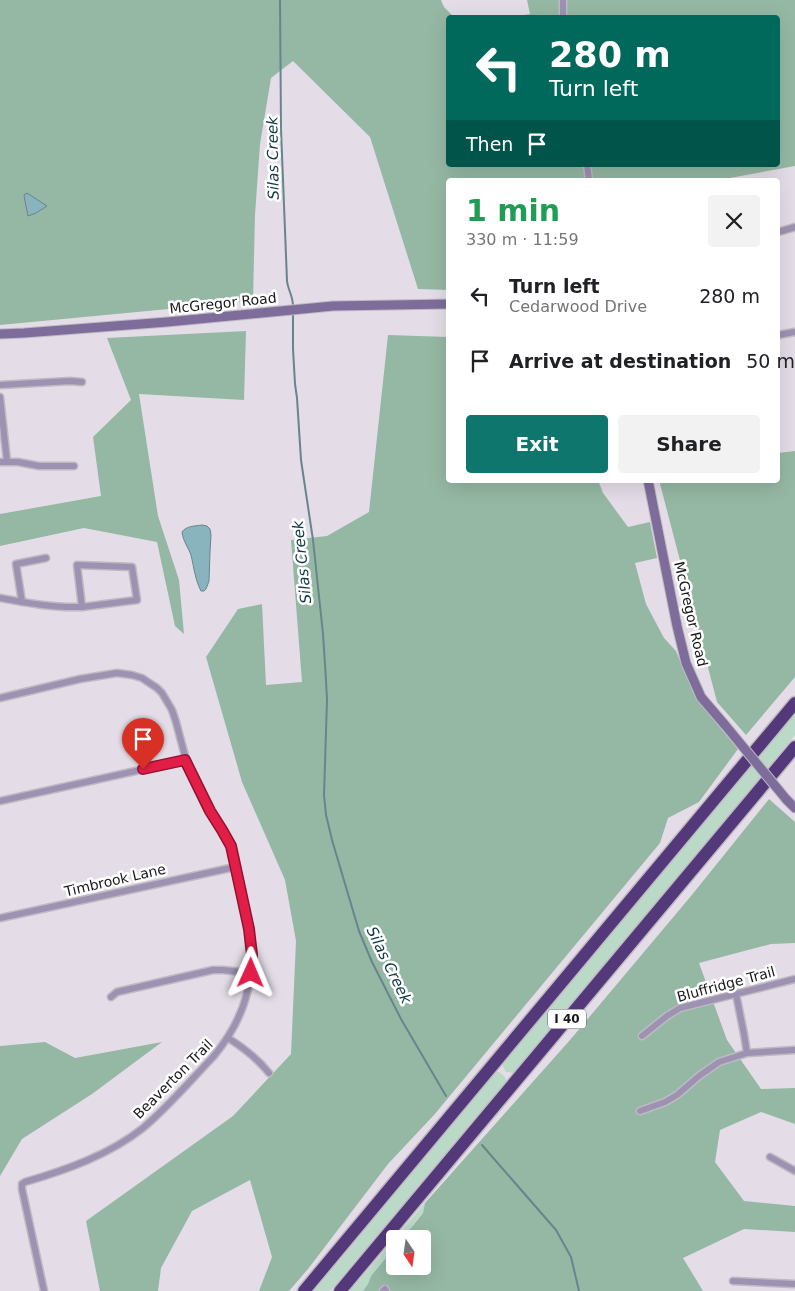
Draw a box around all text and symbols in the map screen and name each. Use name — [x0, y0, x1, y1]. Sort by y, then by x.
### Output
icon: left — [466, 35, 531, 100]
text: 280 m — [549, 35, 671, 75]
text: Turn left — [549, 76, 638, 101]
water label: Silas Creek — [263, 115, 283, 200]
icon: arrive — [523, 130, 551, 158]
text: Then — [466, 133, 513, 155]
text: 1 min — [466, 193, 560, 228]
button: close — [708, 195, 760, 247]
text: 330 m · 11:59 — [466, 230, 579, 249]
text: Turn left — [509, 275, 600, 297]
icon: left — [466, 282, 494, 310]
text: 280 m — [699, 285, 760, 307]
street label: McGregor Road — [169, 289, 277, 317]
text: Cedarwood Drive — [509, 297, 647, 316]
icon: arrive — [466, 347, 494, 375]
text: Arrive at destination — [509, 350, 731, 372]
text: 50 m — [746, 350, 795, 372]
button: Exit — [466, 415, 608, 473]
button: Share — [618, 415, 760, 473]
water label: Silas Creek — [289, 518, 315, 604]
street label: McGregor Road — [671, 560, 711, 668]
pin — [122, 718, 164, 769]
icon: arrive — [129, 725, 157, 753]
street label: Timbrook Lane — [62, 861, 167, 900]
water label: Silas Creek — [363, 924, 416, 1008]
position arrow — [224, 946, 276, 998]
street label: Bluffridge Trail — [675, 963, 777, 1005]
road number: I 40 — [548, 1010, 586, 1028]
street label: Beaverton Trail — [130, 1036, 216, 1122]
north arrow — [386, 1230, 431, 1275]
map controls — [386, 1230, 431, 1275]

